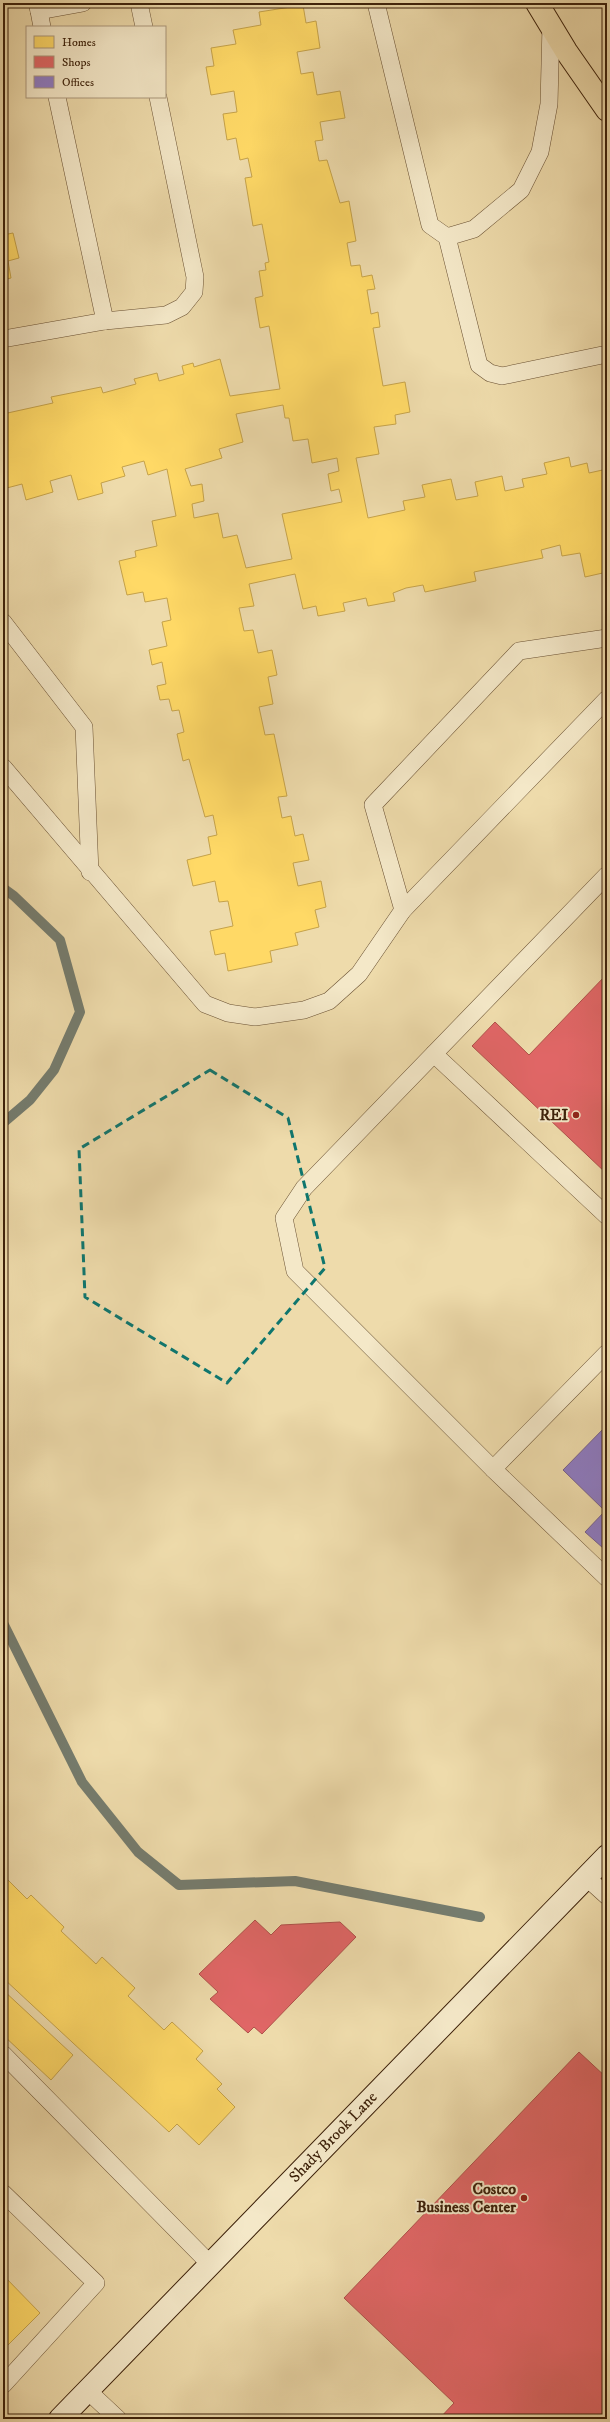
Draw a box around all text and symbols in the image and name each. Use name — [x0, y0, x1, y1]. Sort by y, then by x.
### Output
legend — [26, 26, 166, 98]
text: Homes — [62, 35, 96, 50]
text: Shops — [62, 55, 90, 70]
text: Offices — [62, 75, 94, 90]
place label: REI — [539, 1105, 568, 1125]
marker: REI — [571, 1110, 581, 1120]
street label: Shady Brook Lane — [285, 2087, 382, 2187]
place label: Costco Business Center — [416, 2179, 517, 2217]
marker: Costco Business Center — [519, 2193, 529, 2203]

